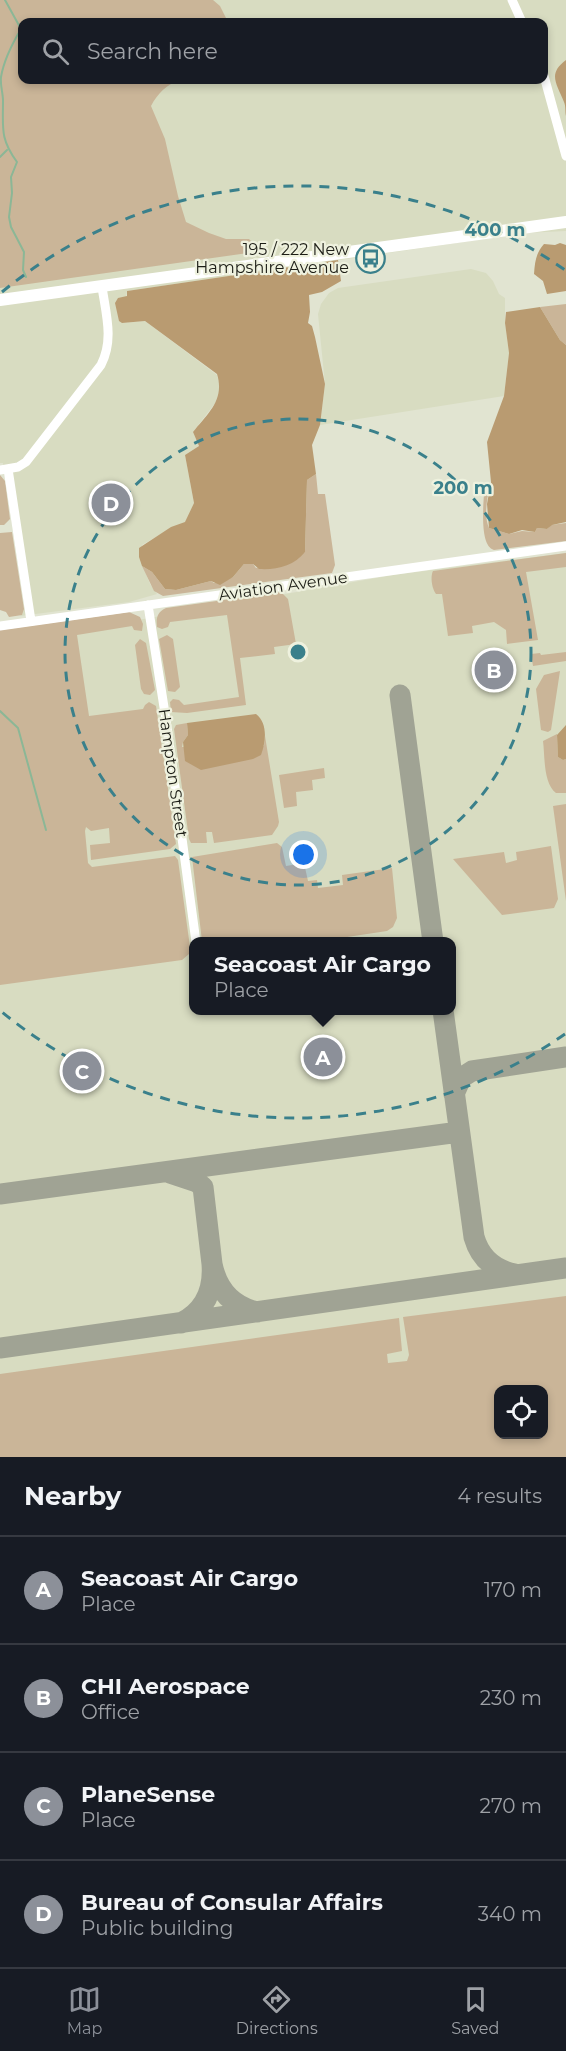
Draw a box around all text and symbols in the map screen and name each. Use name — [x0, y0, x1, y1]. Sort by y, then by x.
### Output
search box — [18, 18, 548, 84]
icon: search — [39, 35, 72, 68]
text: Search here — [87, 38, 218, 65]
text: 400 m — [465, 219, 525, 241]
place label: 195 / 222 New Hampshire Avenue — [195, 240, 349, 277]
bus stop icon: 195 / 222 New Hampshire Avenue — [354, 242, 386, 274]
text: 200 m — [433, 477, 493, 499]
pin: D — [92, 480, 130, 526]
street label: Aviation Avenue — [217, 568, 349, 604]
centre of rings — [288, 642, 308, 662]
pin: B — [474, 648, 514, 692]
street label: Hampton Street — [155, 707, 192, 839]
your location — [289, 840, 318, 869]
popup — [189, 937, 456, 1015]
text: Seacoast Air Cargo — [214, 951, 431, 978]
text: Place — [214, 978, 269, 1002]
pin: A — [304, 1034, 342, 1080]
pin: C — [62, 1048, 101, 1094]
map controls — [494, 1385, 548, 1439]
button: locate — [494, 1385, 548, 1439]
text: Nearby — [24, 1480, 121, 1512]
text: 4 results — [457, 1484, 542, 1508]
text: Seacoast Air Cargo — [81, 1565, 298, 1592]
text: A — [36, 1578, 51, 1602]
text: 170 m — [484, 1578, 542, 1602]
text: Place — [81, 1592, 136, 1616]
text: CHI Aerospace — [81, 1673, 250, 1700]
text: B — [36, 1686, 51, 1710]
text: 230 m — [480, 1686, 542, 1710]
text: Office — [81, 1700, 140, 1724]
text: PlaneSense — [81, 1781, 215, 1808]
text: C — [36, 1794, 51, 1818]
text: 270 m — [480, 1794, 542, 1818]
text: Place — [81, 1808, 136, 1832]
text: Bureau of Consular Affairs — [81, 1889, 383, 1916]
text: D — [35, 1902, 52, 1926]
text: 340 m — [478, 1902, 542, 1926]
text: Public building — [81, 1916, 234, 1940]
tab: Map — [67, 1983, 102, 2038]
tab: Directions — [236, 1983, 318, 2038]
tab: Saved — [451, 1983, 499, 2038]

